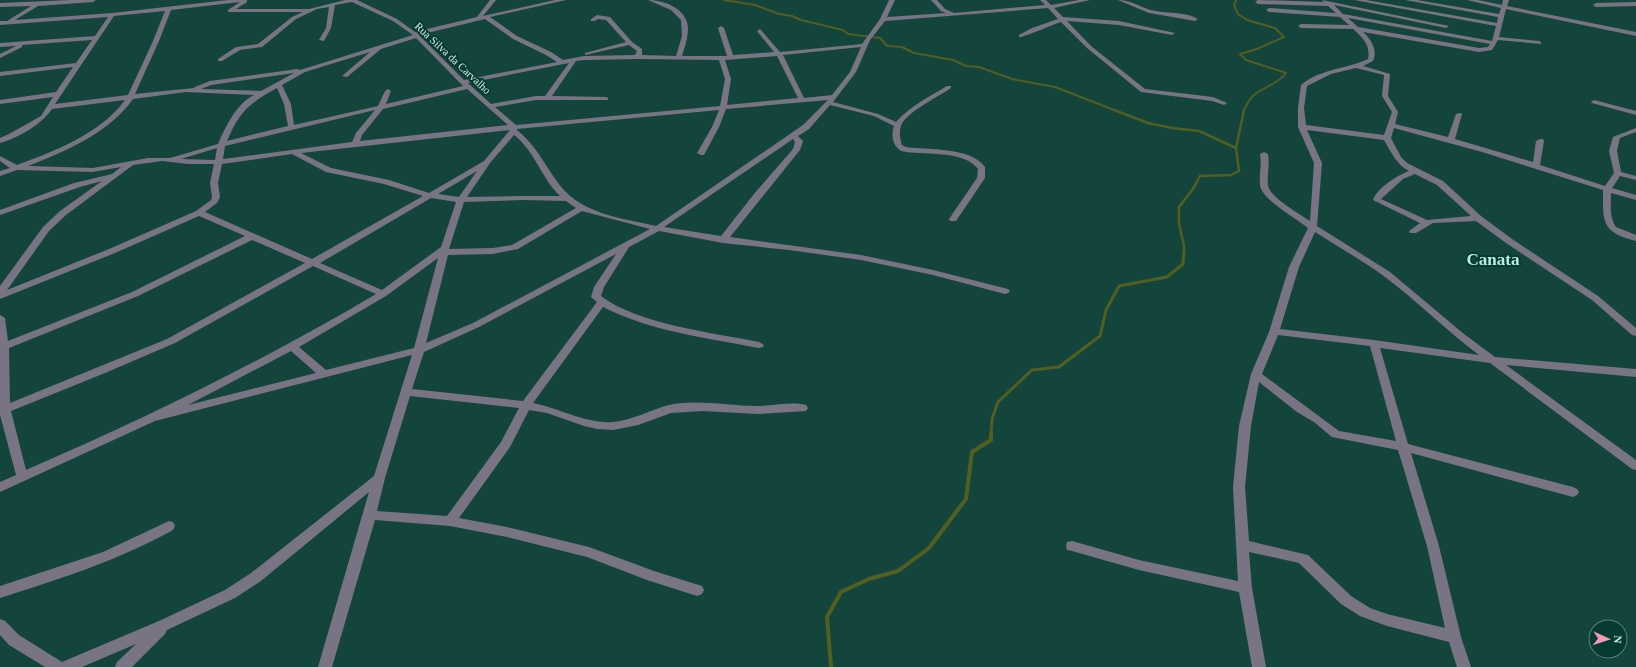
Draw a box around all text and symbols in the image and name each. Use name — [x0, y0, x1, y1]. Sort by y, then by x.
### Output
street label: Rua Silva da Carvalho — [413, 20, 494, 97]
district label: Canata — [1467, 250, 1520, 269]
north arrow — [1588, 619, 1628, 659]
text: N — [1612, 635, 1624, 644]

